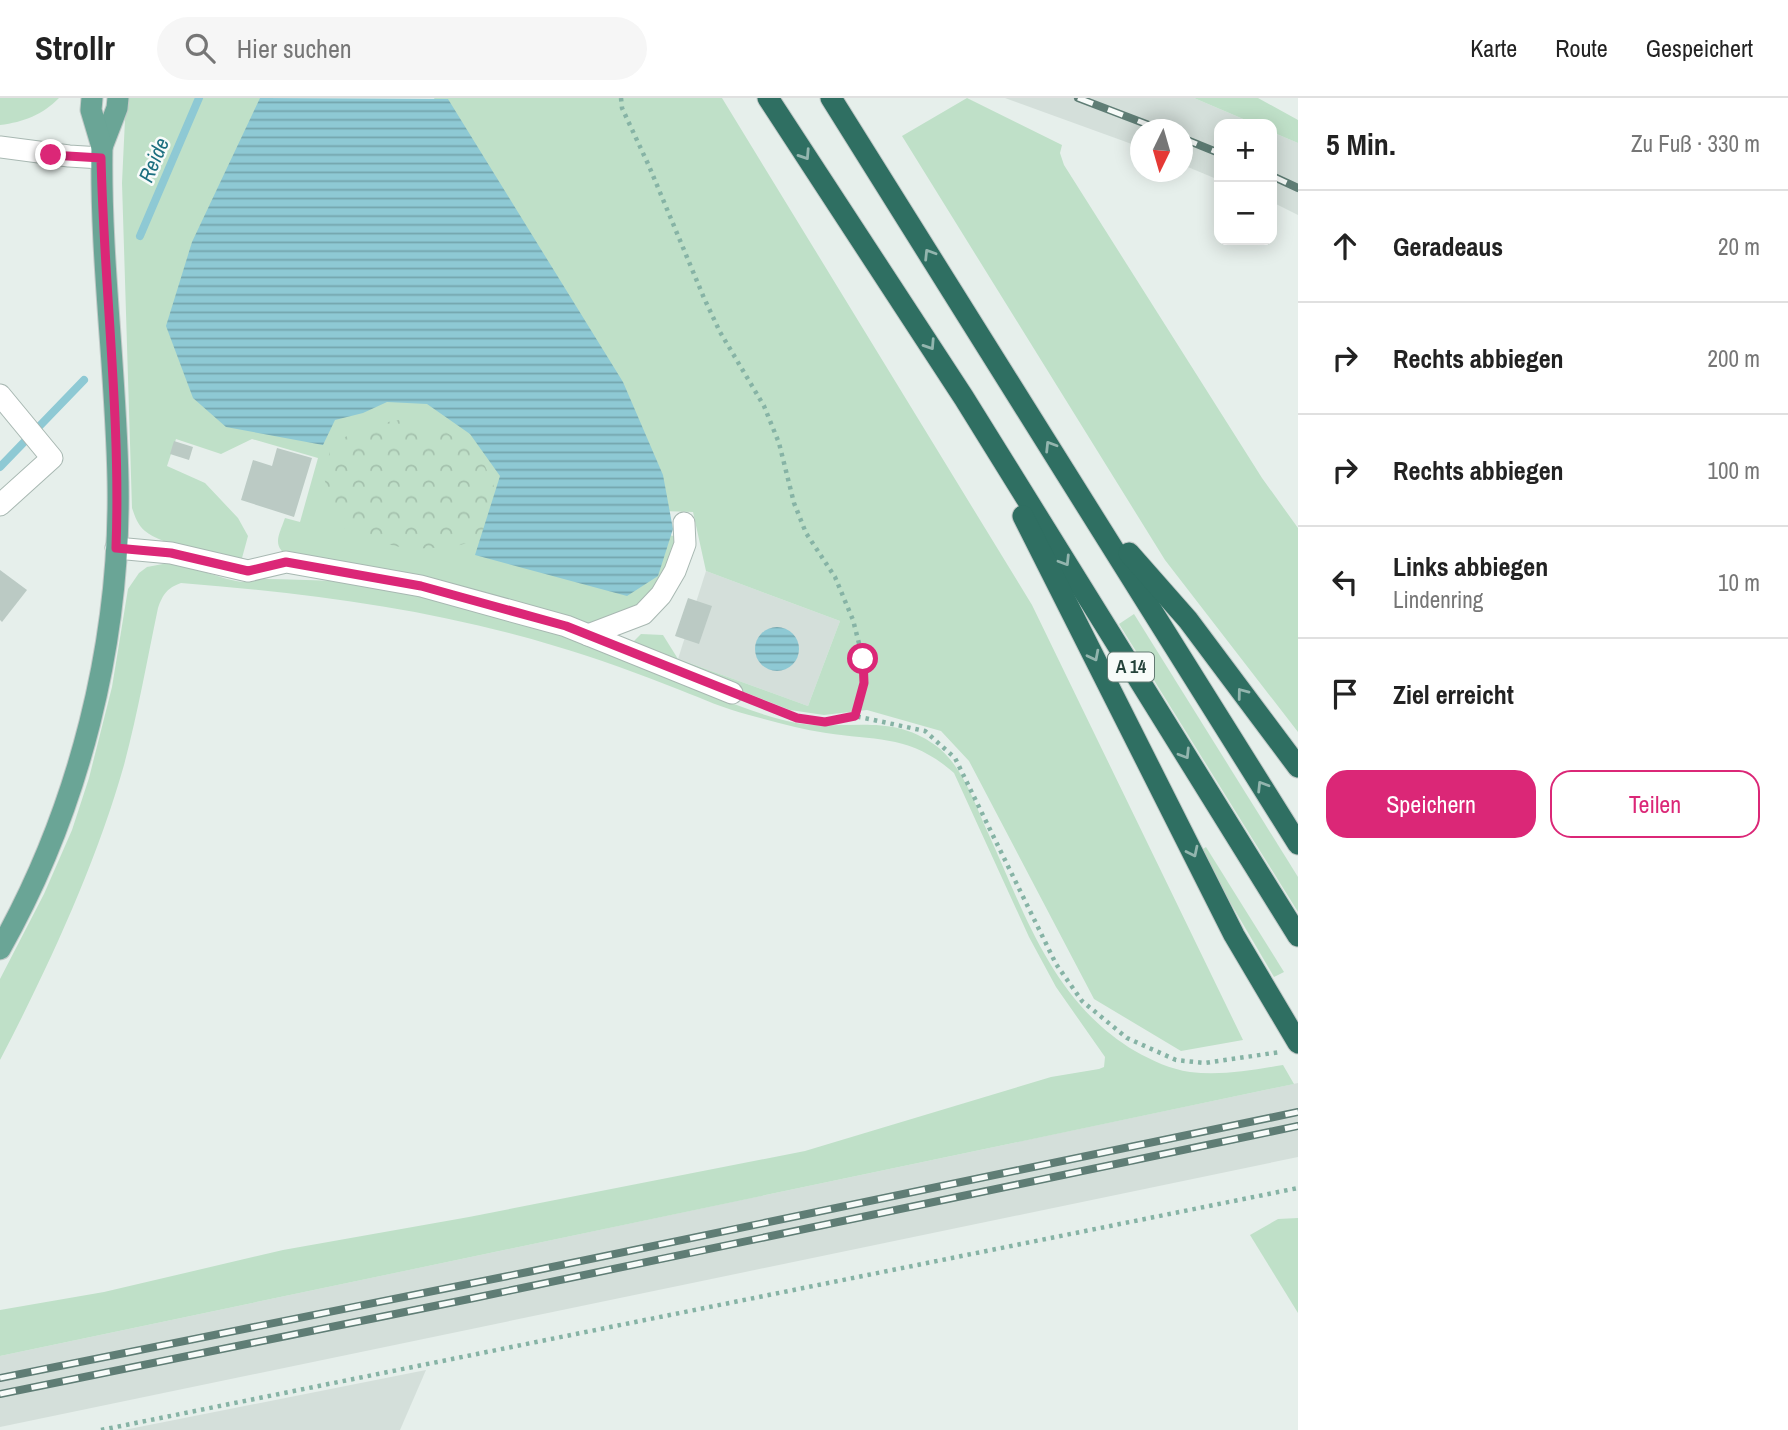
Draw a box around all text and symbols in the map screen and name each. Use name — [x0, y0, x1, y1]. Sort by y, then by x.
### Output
search box — [157, 17, 647, 80]
text: Strollr — [35, 26, 115, 70]
icon: search — [181, 29, 219, 67]
text: Hier suchen — [237, 31, 352, 66]
text: Karte — [1470, 32, 1517, 64]
text: Route — [1555, 32, 1608, 64]
text: Gespeichert — [1646, 32, 1753, 64]
north arrow — [1130, 119, 1193, 182]
map controls — [1214, 119, 1277, 245]
button: + — [1214, 119, 1277, 182]
text: 5 Min. — [1326, 124, 1396, 164]
text: Zu Fuß · 330 m — [1631, 128, 1760, 159]
water label: Reide — [131, 133, 176, 187]
route end — [35, 139, 66, 170]
one-way arrow — [797, 147, 809, 160]
button: − — [1214, 182, 1277, 245]
icon: ahead — [1326, 227, 1364, 265]
text: Geradeaus — [1393, 229, 1503, 264]
text: 20 m — [1718, 231, 1760, 262]
one-way arrow — [924, 248, 937, 261]
one-way arrow — [921, 338, 934, 351]
icon: right — [1326, 339, 1364, 377]
text: Rechts abbiegen — [1393, 341, 1564, 376]
text: 200 m — [1708, 343, 1760, 374]
one-way arrow — [1046, 441, 1059, 454]
icon: right — [1326, 451, 1364, 489]
text: Rechts abbiegen — [1393, 453, 1564, 488]
text: 100 m — [1708, 455, 1760, 486]
text: Links abbiegen — [1393, 549, 1548, 584]
one-way arrow — [1057, 553, 1070, 566]
icon: left — [1326, 563, 1364, 601]
text: 10 m — [1718, 567, 1760, 598]
text: Lindenring — [1393, 584, 1483, 615]
route start — [847, 643, 878, 674]
one-way arrow — [1086, 649, 1100, 661]
road number: A 14 — [1108, 652, 1154, 682]
icon: arrive — [1326, 675, 1364, 713]
text: Ziel erreicht — [1393, 677, 1514, 712]
one-way arrow — [1238, 688, 1251, 701]
one-way arrow — [1177, 746, 1190, 759]
button: Speichern — [1326, 770, 1536, 838]
button: Teilen — [1550, 770, 1760, 838]
one-way arrow — [1257, 780, 1270, 793]
one-way arrow — [1184, 845, 1198, 857]

